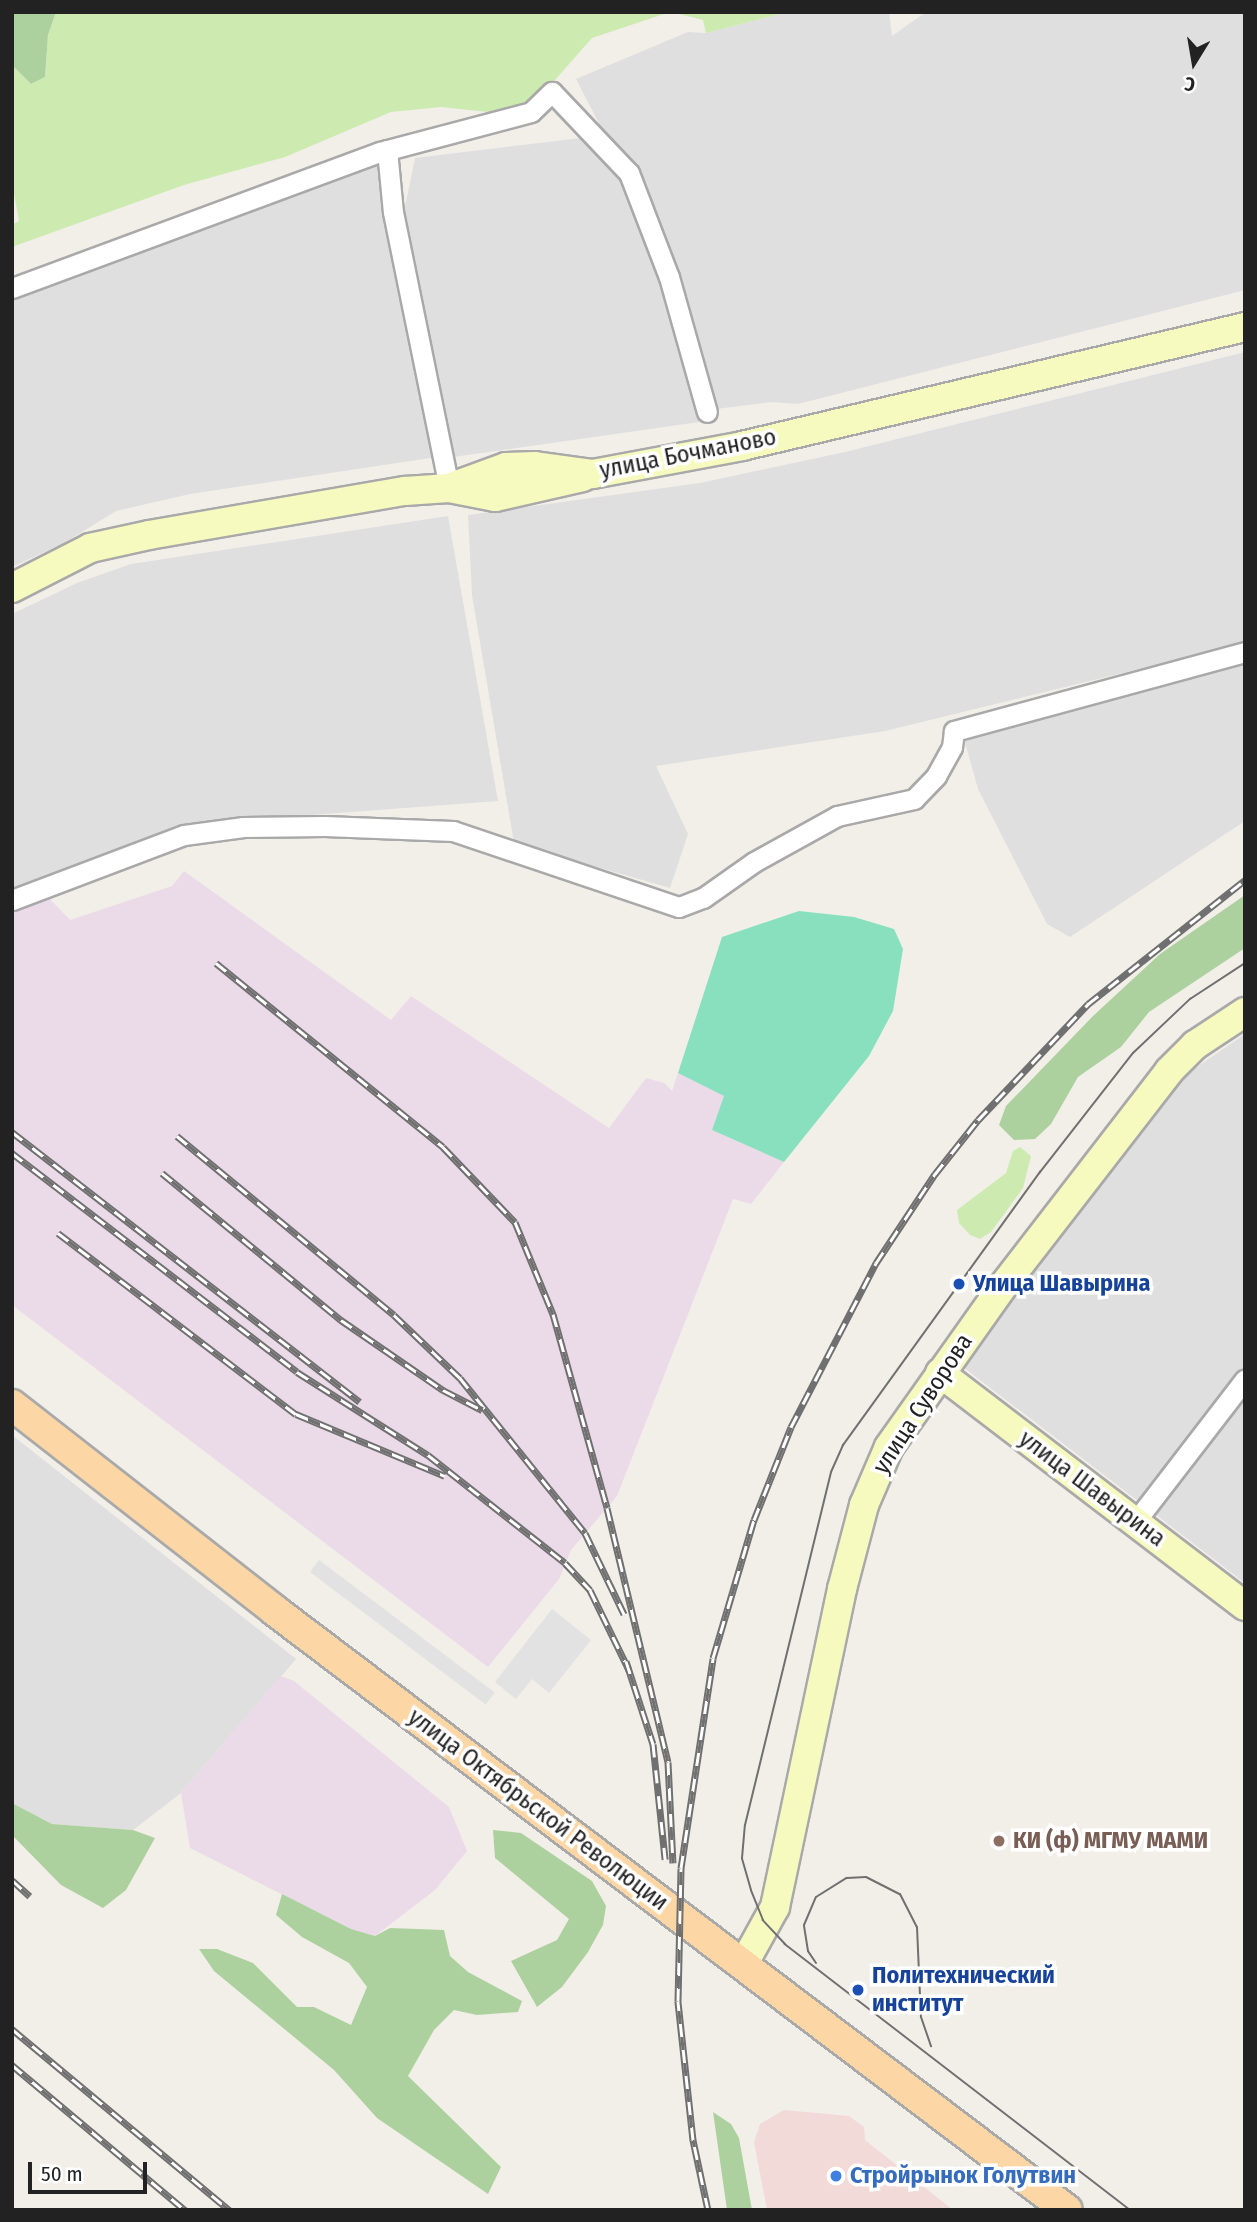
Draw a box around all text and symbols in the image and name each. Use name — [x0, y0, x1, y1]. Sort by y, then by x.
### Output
north arrow — [1159, 28, 1229, 98]
text: С — [1183, 72, 1197, 96]
street label: улица Бочманово — [597, 423, 779, 485]
place label: Улица Шавырина — [973, 1270, 1151, 1298]
marker: Улица Шавырина — [951, 1276, 967, 1292]
street label: улица Суворова — [867, 1329, 979, 1479]
street label: улица Шавырина — [1013, 1425, 1171, 1553]
street label: улица Октябрьской Революции — [402, 1703, 674, 1917]
place label: КИ (ф) МГМУ МАМИ — [1013, 1827, 1208, 1855]
marker: КИ (ф) МГМУ МАМИ — [991, 1833, 1007, 1849]
place label: Политехнический институт — [872, 1962, 1055, 2018]
marker: Политехнический институт — [850, 1982, 866, 1998]
scale bar — [32, 2148, 150, 2192]
text: 50 m — [41, 2161, 83, 2187]
place label: Стройрынок Голутвин — [850, 2162, 1076, 2190]
marker: Стройрынок Голутвин — [828, 2168, 844, 2184]

